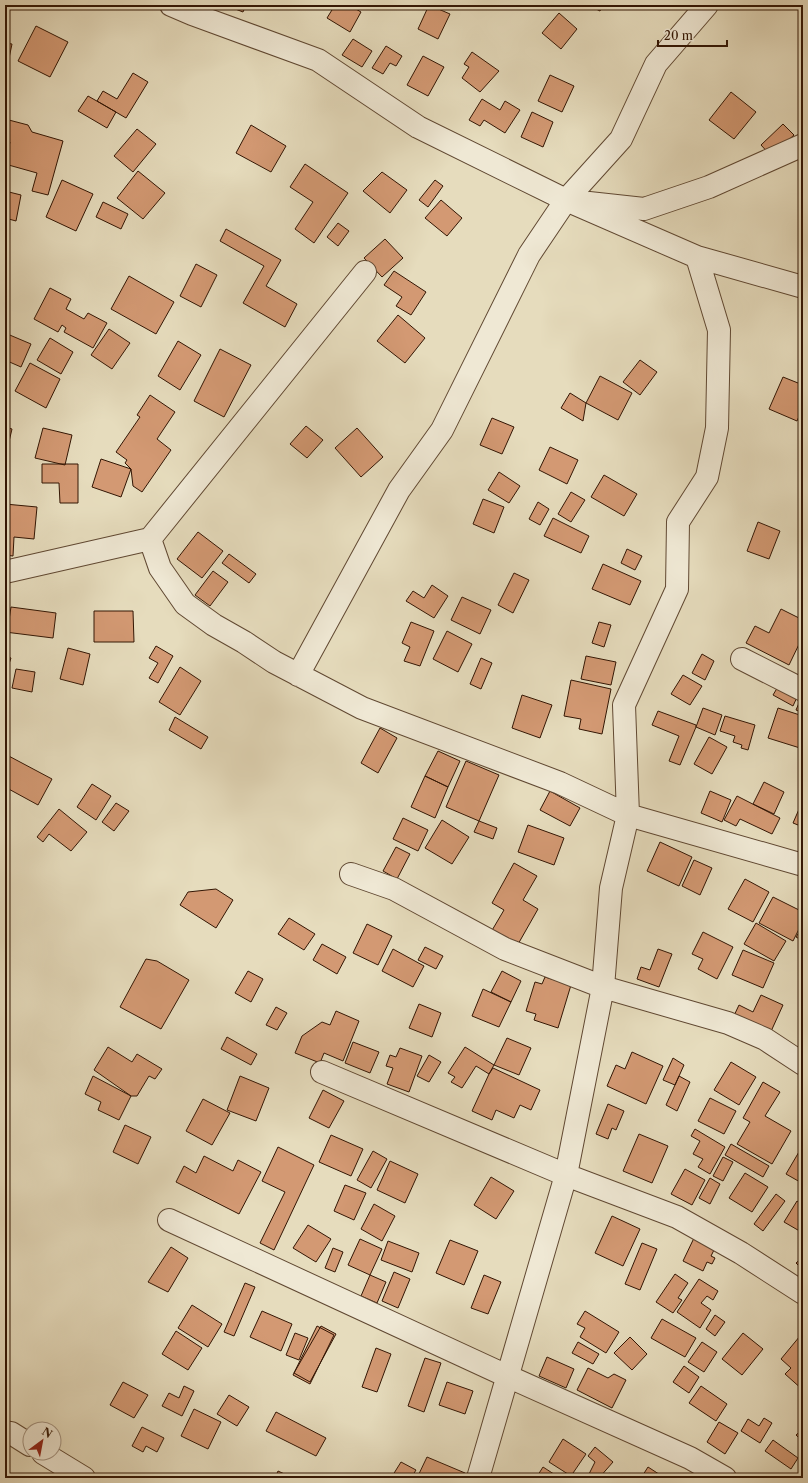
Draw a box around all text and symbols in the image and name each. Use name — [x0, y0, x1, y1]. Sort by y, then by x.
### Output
scale bar — [658, 22, 727, 48]
text: 20 m — [664, 28, 693, 43]
north arrow — [22, 1421, 62, 1461]
text: N — [40, 1424, 55, 1441]

